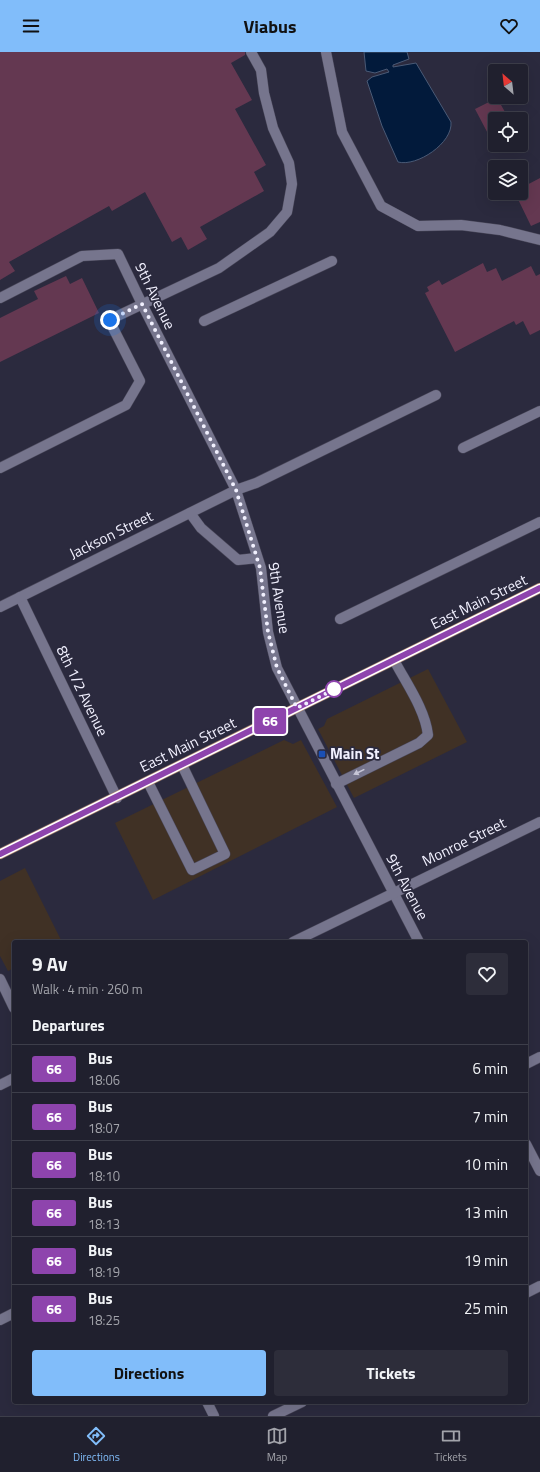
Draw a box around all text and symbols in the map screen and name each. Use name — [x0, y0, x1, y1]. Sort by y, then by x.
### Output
text: Viabus — [244, 13, 296, 40]
icon: menu — [20, 15, 42, 37]
icon: heart — [498, 15, 520, 37]
north arrow — [488, 64, 528, 104]
map controls — [488, 64, 528, 200]
button: locate — [488, 112, 528, 152]
button: layers — [488, 160, 528, 200]
street label: 9th Avenue — [129, 258, 182, 333]
your location — [100, 310, 120, 330]
street label: Jackson Street — [65, 504, 157, 565]
street label: 9th Avenue — [263, 561, 296, 635]
street label: East Main Street — [427, 568, 532, 635]
street label: 8th 1/2 Avenue — [51, 642, 114, 740]
unlabelled marker — [325, 680, 343, 698]
line badge: 66 — [252, 708, 288, 734]
text: 66 — [262, 710, 278, 731]
street label: East Main Street — [136, 711, 241, 778]
place label: Main St — [330, 742, 380, 765]
marker: Main St — [317, 749, 327, 759]
one-way arrow — [354, 769, 365, 776]
street label: Monroe Street — [418, 811, 510, 872]
street label: 9th Avenue — [380, 850, 434, 924]
text: 9 Av — [32, 949, 67, 978]
button: heart — [466, 953, 508, 995]
text: Walk · 4 min · 260 m — [32, 979, 143, 999]
text: Departures — [32, 1014, 105, 1037]
text: Bus — [88, 1047, 113, 1070]
text: 6 min — [472, 1057, 508, 1080]
text: 66 — [46, 1058, 62, 1079]
text: 18:06 — [88, 1070, 120, 1090]
text: Bus — [88, 1095, 113, 1118]
text: 7 min — [472, 1105, 508, 1128]
text: 66 — [46, 1106, 62, 1127]
text: 18:07 — [88, 1118, 120, 1138]
text: Bus — [88, 1143, 113, 1166]
text: 10 min — [464, 1153, 508, 1176]
text: 66 — [46, 1154, 62, 1175]
text: 18:10 — [88, 1166, 120, 1186]
text: Bus — [88, 1191, 113, 1214]
text: 13 min — [464, 1201, 508, 1224]
text: 66 — [46, 1202, 62, 1223]
text: 18:13 — [88, 1214, 120, 1234]
text: Bus — [88, 1239, 113, 1262]
text: 19 min — [464, 1249, 508, 1272]
text: 66 — [46, 1250, 62, 1271]
text: 18:19 — [88, 1262, 120, 1282]
text: Bus — [88, 1287, 113, 1310]
text: 25 min — [464, 1297, 508, 1320]
text: 66 — [46, 1298, 62, 1319]
text: 18:25 — [88, 1310, 120, 1330]
button: Directions — [32, 1350, 266, 1396]
button: Tickets — [274, 1350, 508, 1396]
tab: Directions — [73, 1425, 120, 1465]
tab: Map — [266, 1425, 288, 1465]
tab: Tickets — [434, 1425, 467, 1465]

